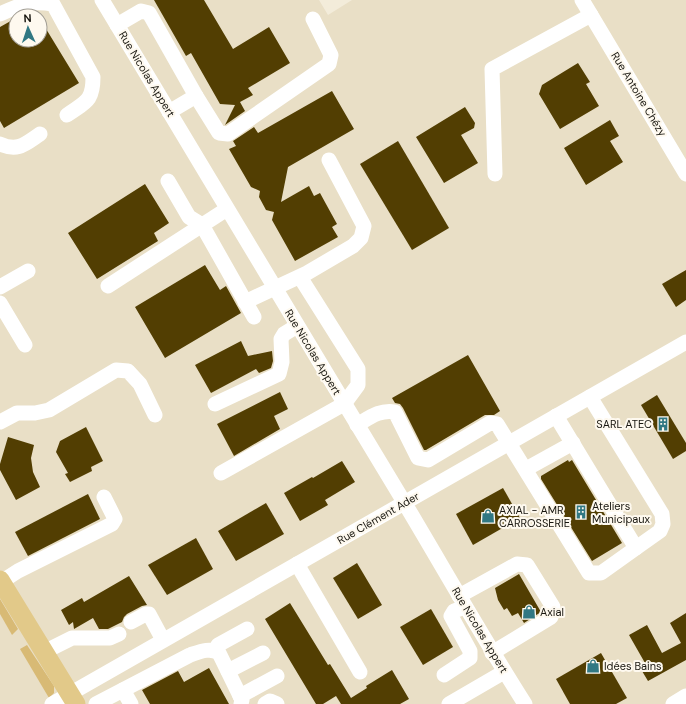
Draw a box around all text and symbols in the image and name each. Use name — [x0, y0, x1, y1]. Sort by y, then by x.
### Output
north arrow — [8, 8, 48, 48]
text: N — [23, 11, 32, 25]
street label: Rue Nicolas Appert — [116, 29, 178, 119]
street label: Rue Antoine Chézy — [608, 49, 670, 139]
street label: Rue Nicolas Appert — [282, 307, 344, 397]
building icon: SARL ATEC — [655, 416, 671, 432]
place label: SARL ATEC — [596, 417, 652, 431]
street label: Rue Clément Ader — [334, 489, 422, 547]
place label: Ateliers Municipaux — [592, 499, 651, 526]
place label: AXIAL - AMR CARROSSERIE — [499, 503, 570, 530]
building icon: Ateliers Municipaux — [573, 504, 589, 520]
shop icon: AXIAL - AMR CARROSSERIE — [480, 508, 496, 524]
street label: Rue Nicolas Appert — [449, 585, 511, 675]
shop icon: Axial — [521, 604, 537, 620]
place label: Axial — [540, 605, 564, 619]
shop icon: Idées Bains — [585, 658, 601, 674]
place label: Idées Bains — [604, 659, 662, 673]

